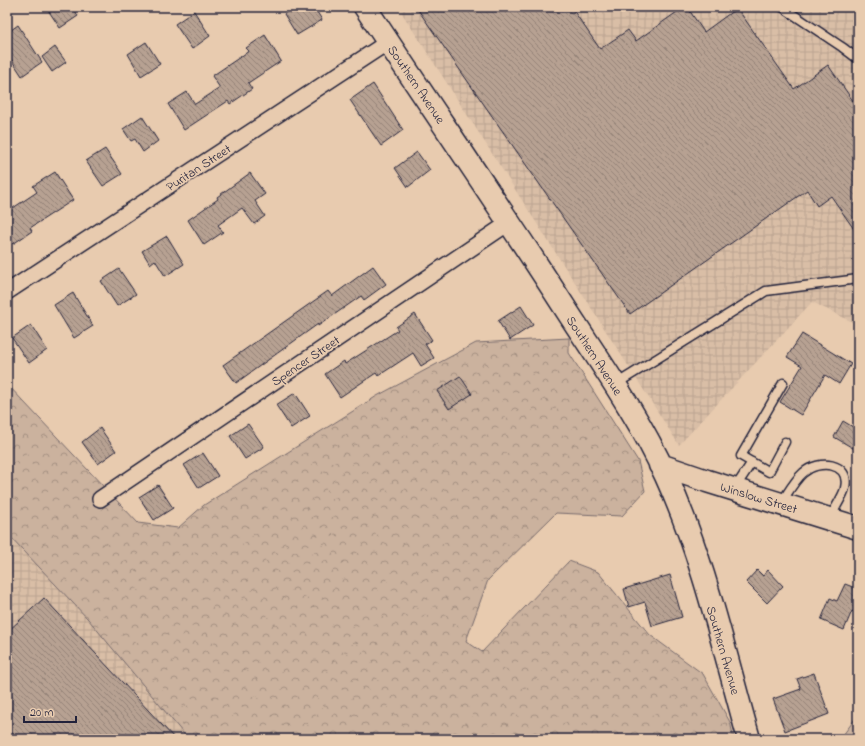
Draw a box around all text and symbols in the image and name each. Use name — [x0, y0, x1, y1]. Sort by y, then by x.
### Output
street label: Southern Avenue — [382, 42, 449, 128]
street label: Puritan Street — [162, 140, 236, 196]
street label: Southern Avenue — [561, 312, 627, 399]
street label: Spencer Street — [268, 331, 345, 391]
street label: Winslow Street — [718, 478, 800, 519]
street label: Southern Avenue — [701, 604, 744, 697]
scale bar — [24, 698, 76, 724]
text: 20 m — [30, 704, 53, 722]

